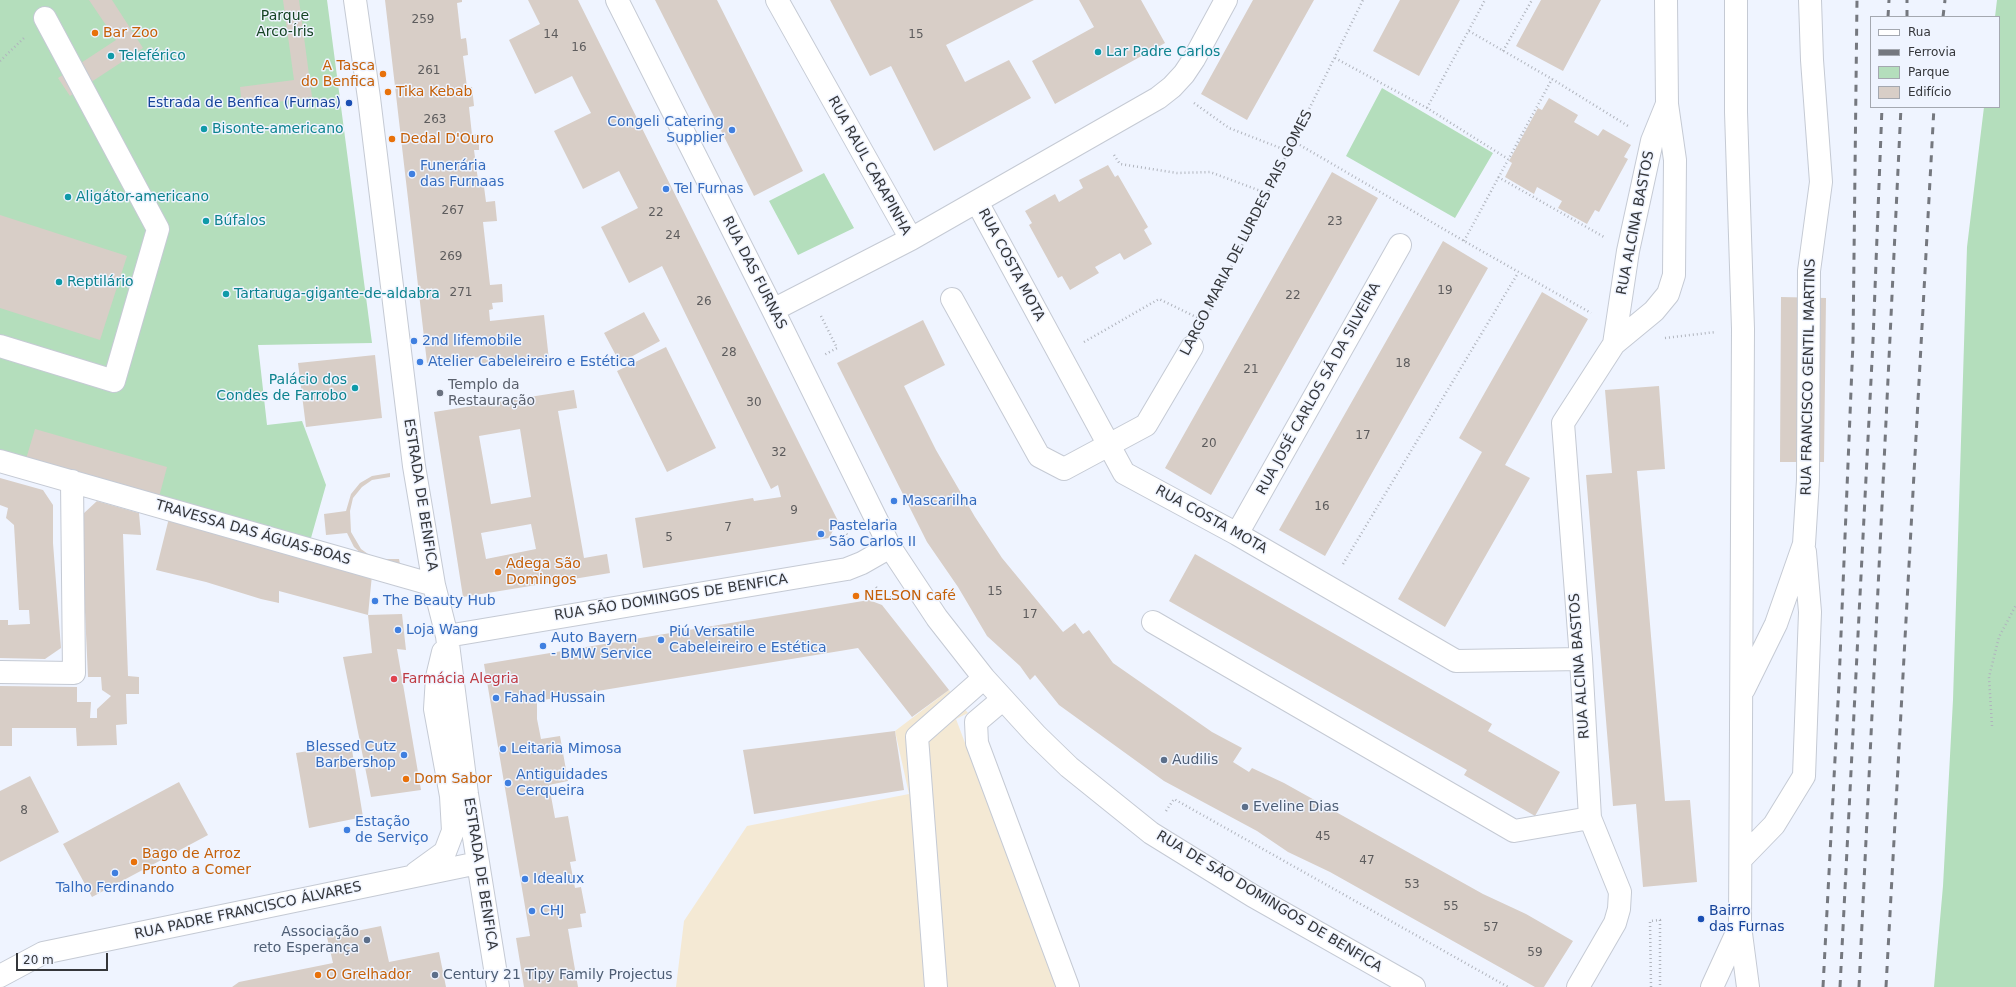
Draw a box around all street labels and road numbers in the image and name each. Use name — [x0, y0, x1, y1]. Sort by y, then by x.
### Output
street label: RUA RAUL CARAPINHA — [824, 93, 914, 239]
street label: LARGO MARIA DE LURDES PAIS GOMES — [1177, 107, 1317, 359]
street label: RUA ALCINA BASTOS — [1614, 150, 1658, 296]
street label: RUA COSTA MOTA — [974, 206, 1048, 324]
street label: RUA DAS FURNAS — [718, 214, 790, 332]
street label: RUA FRANCISCO GENTIL MARTINS — [1799, 258, 1819, 496]
street label: RUA JOSÉ CARLOS SÁ DA SILVEIRA — [1253, 280, 1385, 498]
street label: ESTRADA DE BENFICA — [400, 418, 440, 572]
street label: RUA COSTA MOTA — [1152, 482, 1270, 558]
street label: TRAVESSA DAS ÁGUAS-BOAS — [153, 497, 353, 569]
street label: RUA SÃO DOMINGOS DE BENFICA — [553, 571, 789, 625]
street label: RUA ALCINA BASTOS — [1567, 592, 1593, 740]
street label: ESTRADA DE BENFICA — [460, 797, 500, 951]
street label: RUA DE SÃO DOMINGOS DE BENFICA — [1153, 828, 1385, 976]
street label: RUA PADRE FRANCISCO ÁLVARES — [133, 879, 363, 943]

